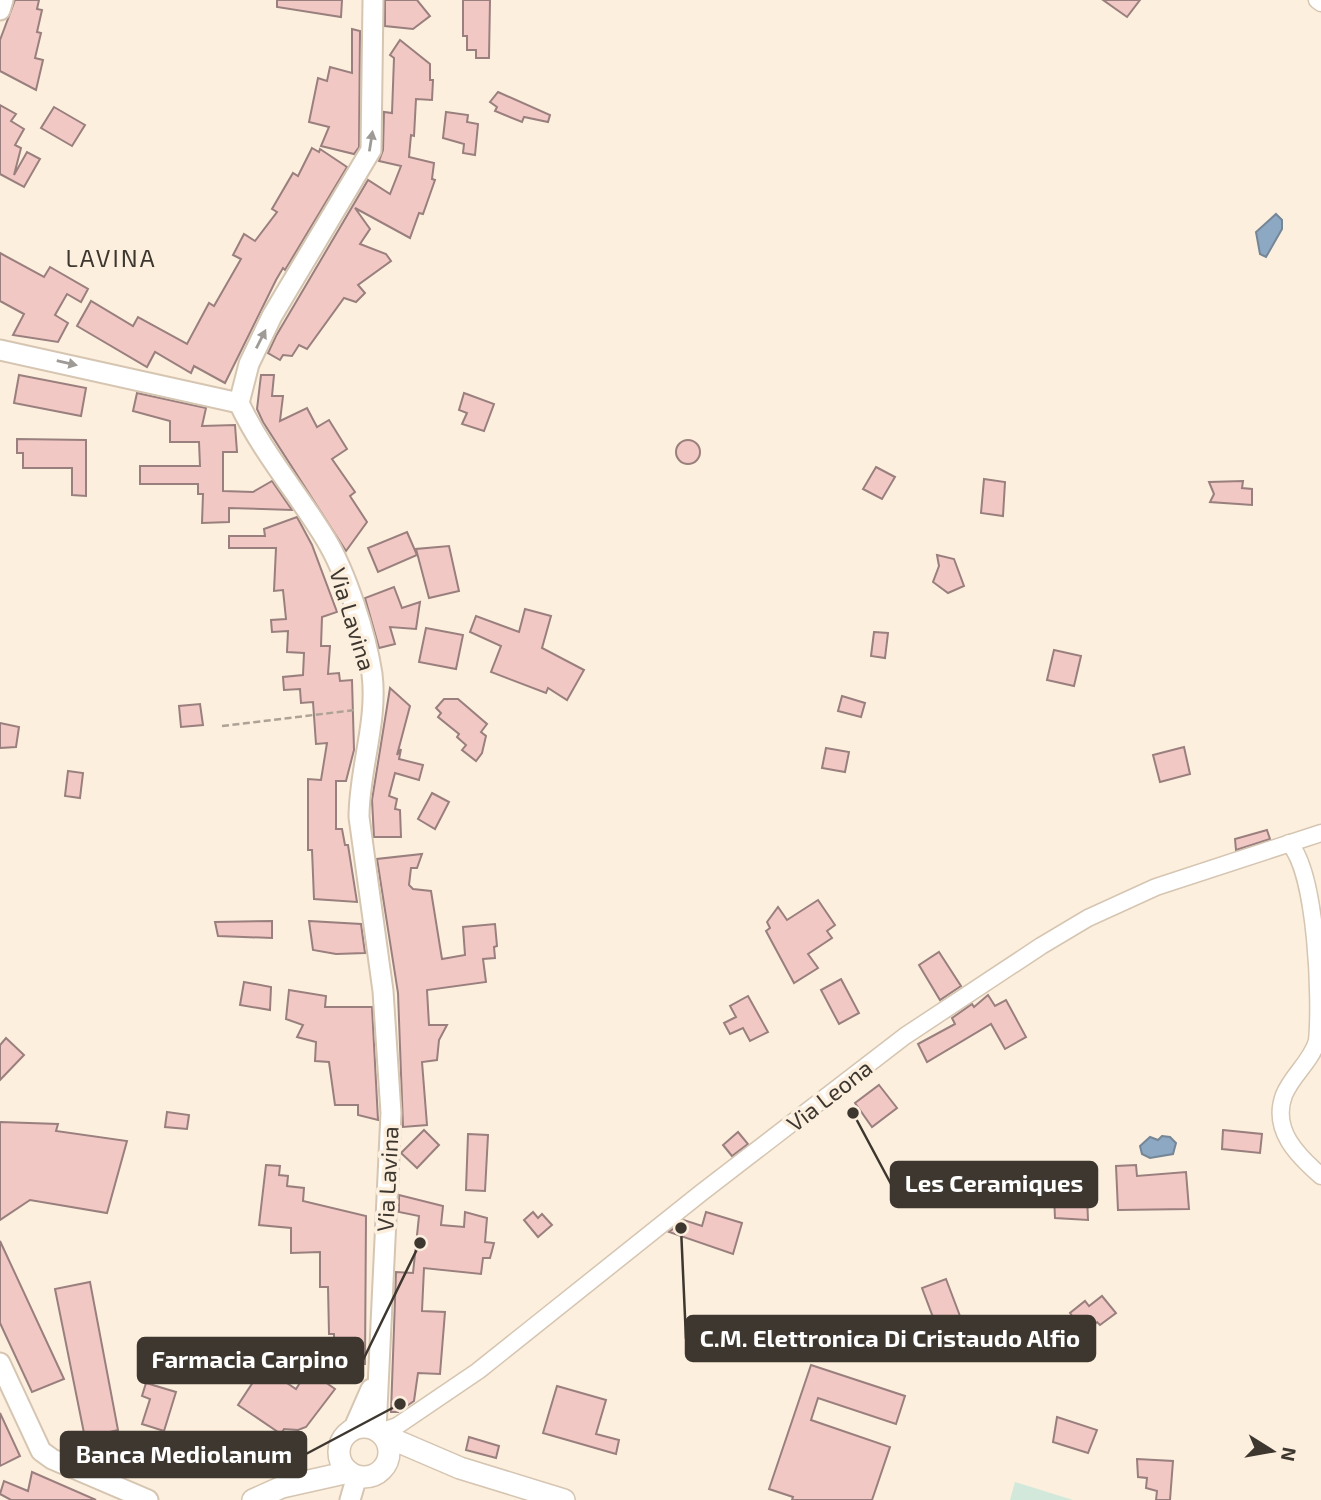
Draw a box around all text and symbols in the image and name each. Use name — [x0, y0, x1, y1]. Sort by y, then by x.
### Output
one-way arrow — [366, 130, 377, 152]
district label: LAVINA — [65, 243, 157, 272]
one-way arrow — [256, 329, 267, 349]
one-way arrow — [56, 358, 78, 369]
street label: Via Lavina — [324, 564, 382, 674]
street label: Via Leona — [781, 1053, 877, 1137]
street label: Via Lavina — [370, 1125, 404, 1233]
callout: Les Ceramiques — [891, 1162, 1097, 1207]
text: Les Ceramiques — [905, 1168, 1083, 1197]
callout: C.M. Elettronica Di Cristaudo Alfio — [686, 1316, 1095, 1361]
text: C.M. Elettronica Di Cristaudo Alfio — [700, 1323, 1080, 1352]
callout: Farmacia Carpino — [138, 1338, 363, 1383]
text: Farmacia Carpino — [152, 1344, 348, 1373]
north arrow — [1237, 1416, 1307, 1486]
callout: Banca Mediolanum — [61, 1432, 306, 1477]
text: Banca Mediolanum — [76, 1439, 292, 1468]
text: N — [1277, 1445, 1302, 1463]

